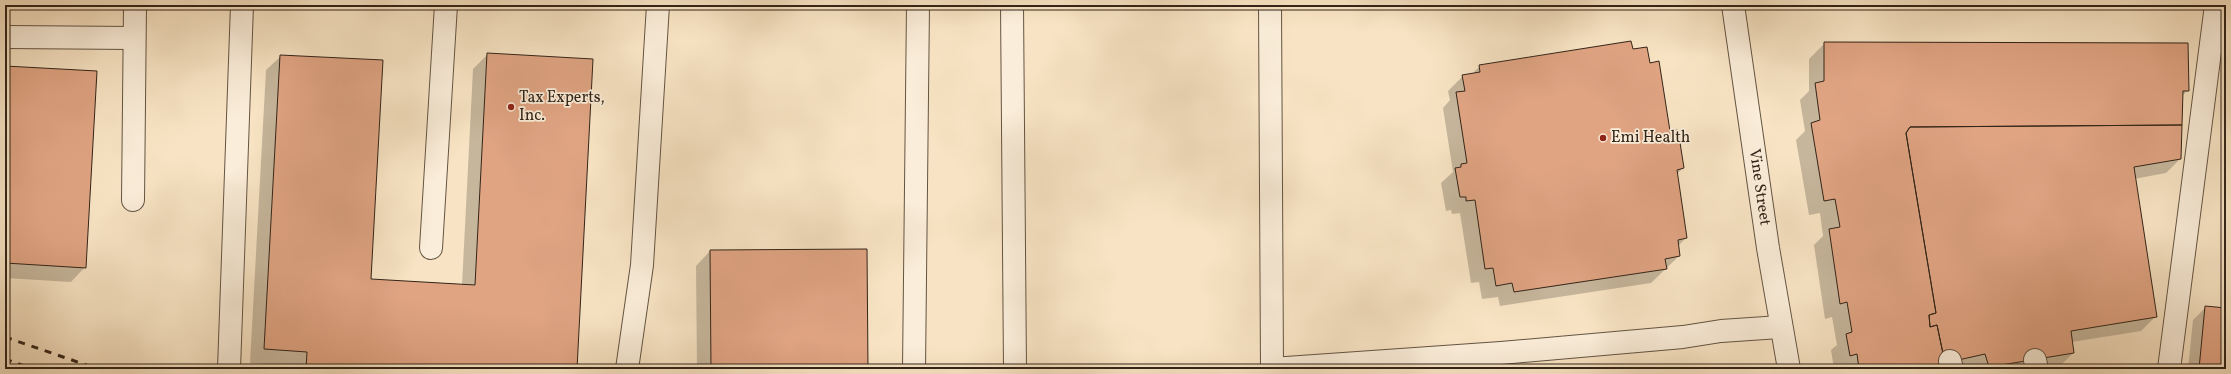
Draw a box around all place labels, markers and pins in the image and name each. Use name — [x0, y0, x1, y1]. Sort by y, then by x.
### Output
place label: Tax Experts, Inc. — [519, 87, 605, 127]
marker: Tax Experts, Inc. — [506, 102, 516, 112]
place label: Emi Health — [1611, 127, 1690, 149]
marker: Emi Health — [1598, 133, 1608, 143]

